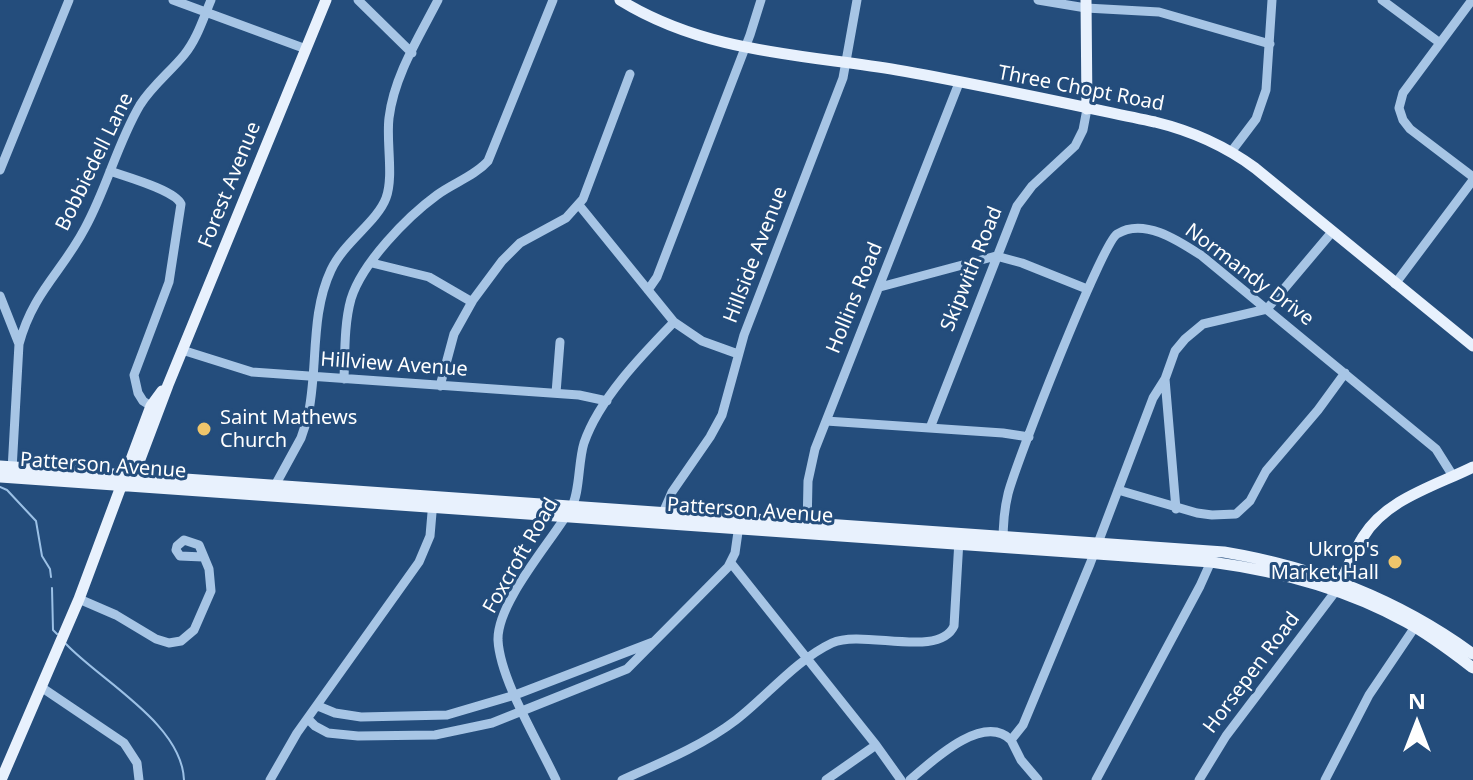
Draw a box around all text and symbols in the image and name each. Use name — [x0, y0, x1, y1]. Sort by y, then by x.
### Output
street label: Three Chopt Road — [996, 61, 1166, 117]
street label: Bobbiedell Lane — [51, 89, 139, 235]
street label: Forest Avenue — [194, 118, 266, 252]
street label: Hillside Avenue — [719, 183, 793, 327]
street label: Skipwith Road — [936, 203, 1008, 335]
street label: Normandy Drive — [1180, 219, 1318, 331]
street label: Hollins Road — [822, 239, 888, 357]
street label: Hillview Avenue — [320, 348, 468, 382]
place label: Saint Mathews Church — [220, 406, 357, 453]
marker: Saint Mathews Church — [195, 420, 213, 438]
street label: Patterson Avenue — [19, 448, 187, 484]
street label: Patterson Avenue — [666, 493, 834, 529]
street label: Foxcroft Road — [478, 494, 564, 618]
place label: Ukrop's Market Hall — [1271, 538, 1379, 585]
marker: Ukrop's Market Hall — [1386, 553, 1404, 571]
street label: Horsepen Road — [1199, 608, 1305, 738]
north arrow — [1377, 684, 1457, 764]
text: N — [1408, 685, 1426, 715]

